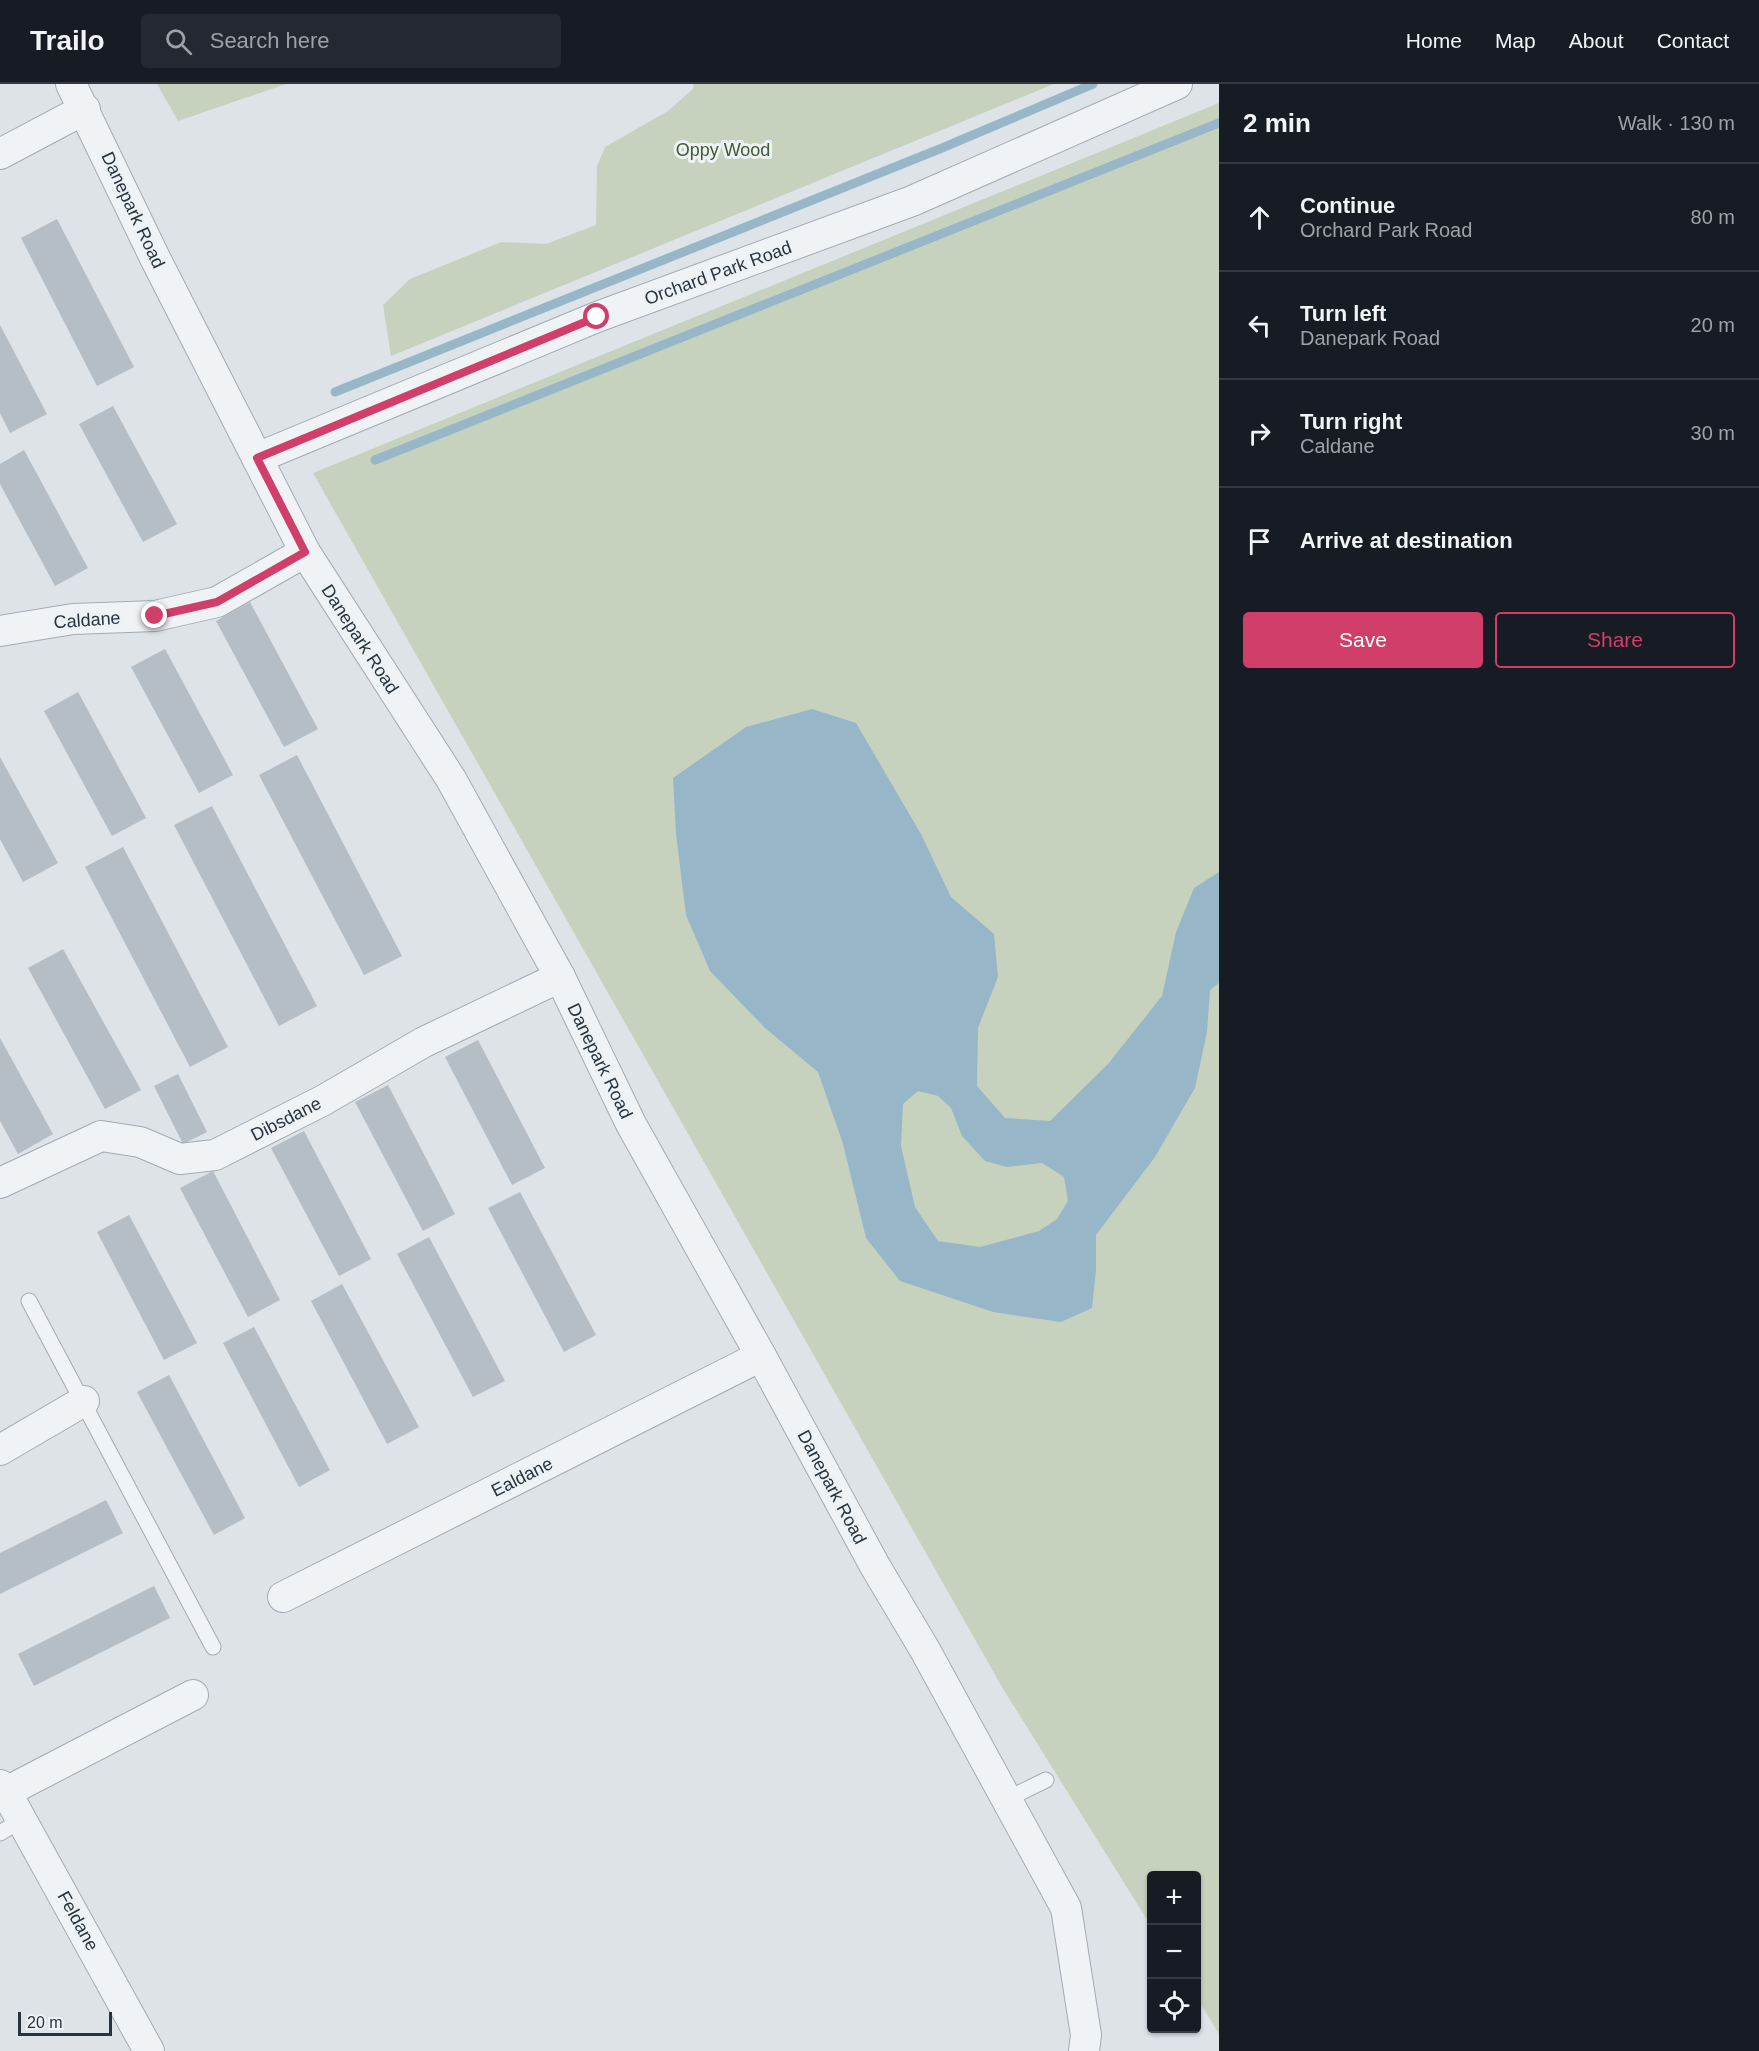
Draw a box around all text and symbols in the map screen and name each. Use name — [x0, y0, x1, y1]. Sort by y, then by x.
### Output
search box — [141, 14, 561, 68]
text: Trailo — [30, 25, 105, 56]
icon: search — [162, 25, 195, 58]
text: Search here — [210, 28, 330, 53]
text: Home — [1406, 29, 1462, 52]
text: Map — [1495, 29, 1536, 52]
text: About — [1569, 29, 1624, 52]
text: Contact — [1657, 29, 1729, 52]
text: 2 min — [1243, 108, 1311, 138]
text: Walk · 130 m — [1618, 112, 1735, 134]
park label: Oppy Wood — [676, 140, 770, 160]
street label: Danepark Road — [97, 149, 169, 271]
text: Continue — [1300, 193, 1395, 218]
icon: ahead — [1243, 201, 1276, 234]
text: 80 m — [1691, 206, 1735, 228]
text: Orchard Park Road — [1300, 219, 1472, 241]
street label: Orchard Park Road — [642, 237, 794, 309]
text: Turn left — [1300, 301, 1386, 326]
route start — [583, 303, 609, 329]
icon: left — [1243, 309, 1276, 342]
text: 20 m — [1691, 314, 1735, 336]
text: Danepark Road — [1300, 327, 1440, 349]
text: Turn right — [1300, 409, 1402, 434]
icon: right — [1243, 417, 1276, 450]
text: 30 m — [1691, 422, 1735, 444]
text: Caldane — [1300, 435, 1375, 457]
icon: arrive — [1243, 525, 1276, 558]
text: Arrive at destination — [1300, 528, 1513, 553]
street label: Danepark Road — [317, 581, 403, 697]
route end — [141, 602, 167, 628]
street label: Caldane — [53, 608, 121, 632]
button: Save — [1243, 612, 1483, 668]
button: Share — [1495, 612, 1735, 668]
street label: Danepark Road — [563, 1000, 637, 1122]
street label: Dibsdane — [248, 1093, 324, 1145]
street label: Danepark Road — [794, 1427, 870, 1547]
street label: Ealdane — [488, 1453, 556, 1501]
map controls — [1147, 1871, 1201, 2033]
button: + — [1147, 1871, 1201, 1925]
street label: Feldane — [53, 1888, 103, 1954]
button: − — [1147, 1925, 1201, 1979]
button: locate — [1147, 1979, 1201, 2033]
scale bar — [18, 2009, 112, 2036]
text: 20 m — [27, 2014, 63, 2031]

